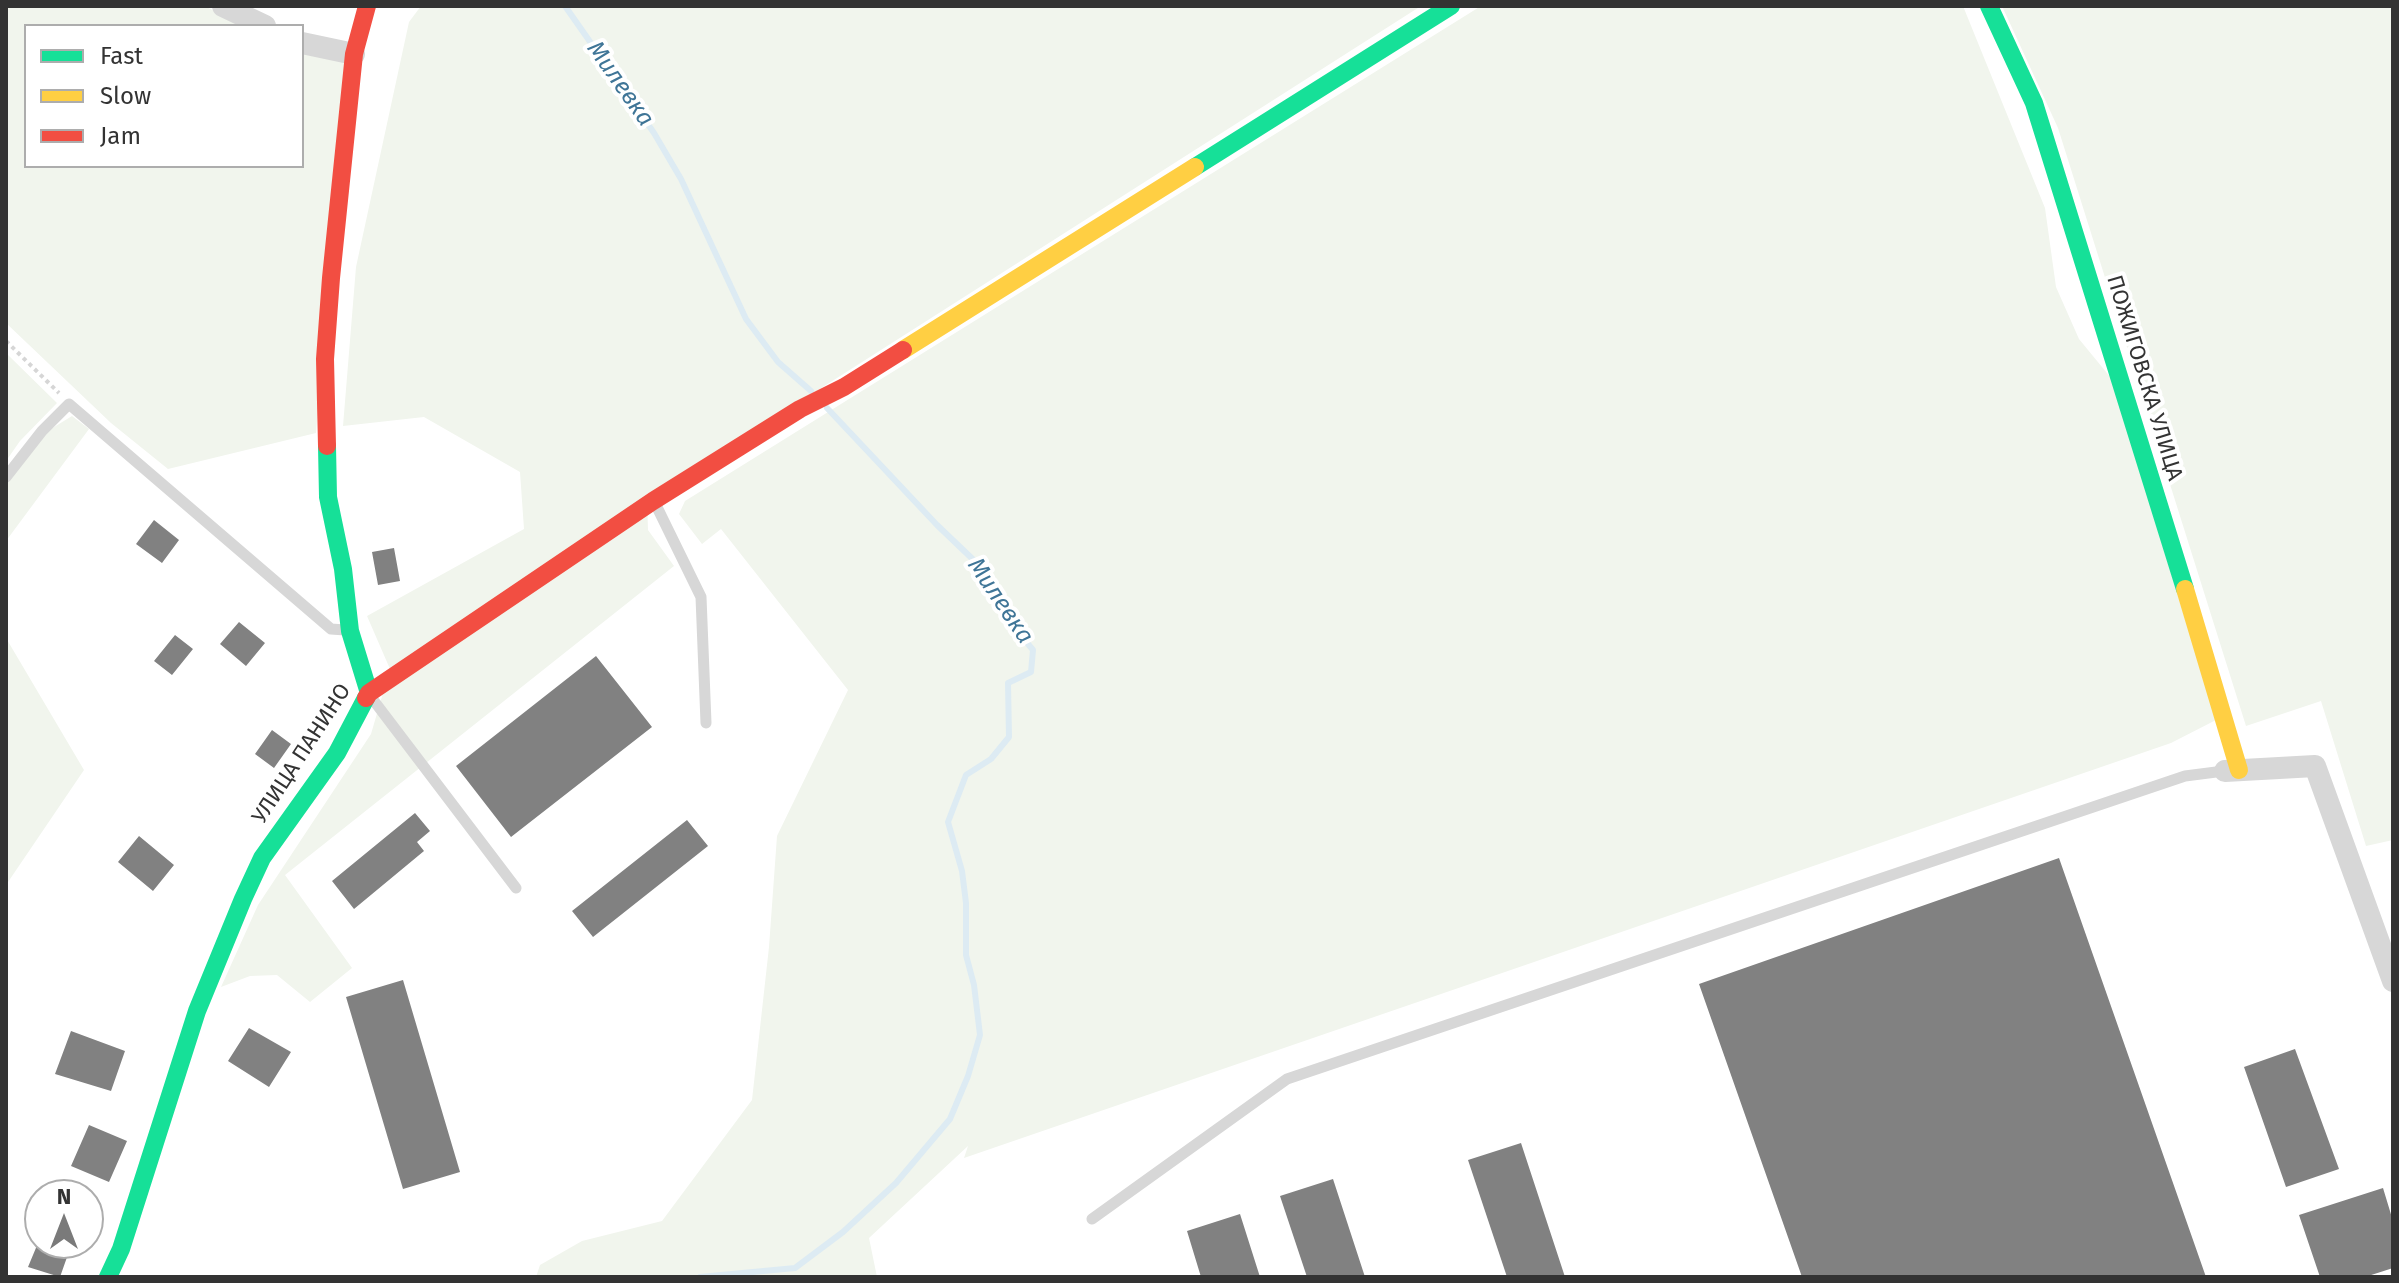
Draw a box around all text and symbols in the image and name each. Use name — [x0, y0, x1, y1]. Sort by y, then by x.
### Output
legend — [24, 24, 304, 168]
water label: Милевка — [580, 36, 660, 132]
text: Fast — [100, 42, 143, 70]
text: Slow — [100, 82, 151, 110]
text: Jam — [100, 122, 141, 150]
street label: ПОЖИГОВСКА УЛИЦА — [2100, 272, 2188, 484]
water label: Милевка — [961, 553, 1039, 649]
street label: УЛИЦА ПАНИНО — [247, 679, 357, 829]
north arrow — [24, 1179, 104, 1259]
text: N — [57, 1183, 71, 1210]

